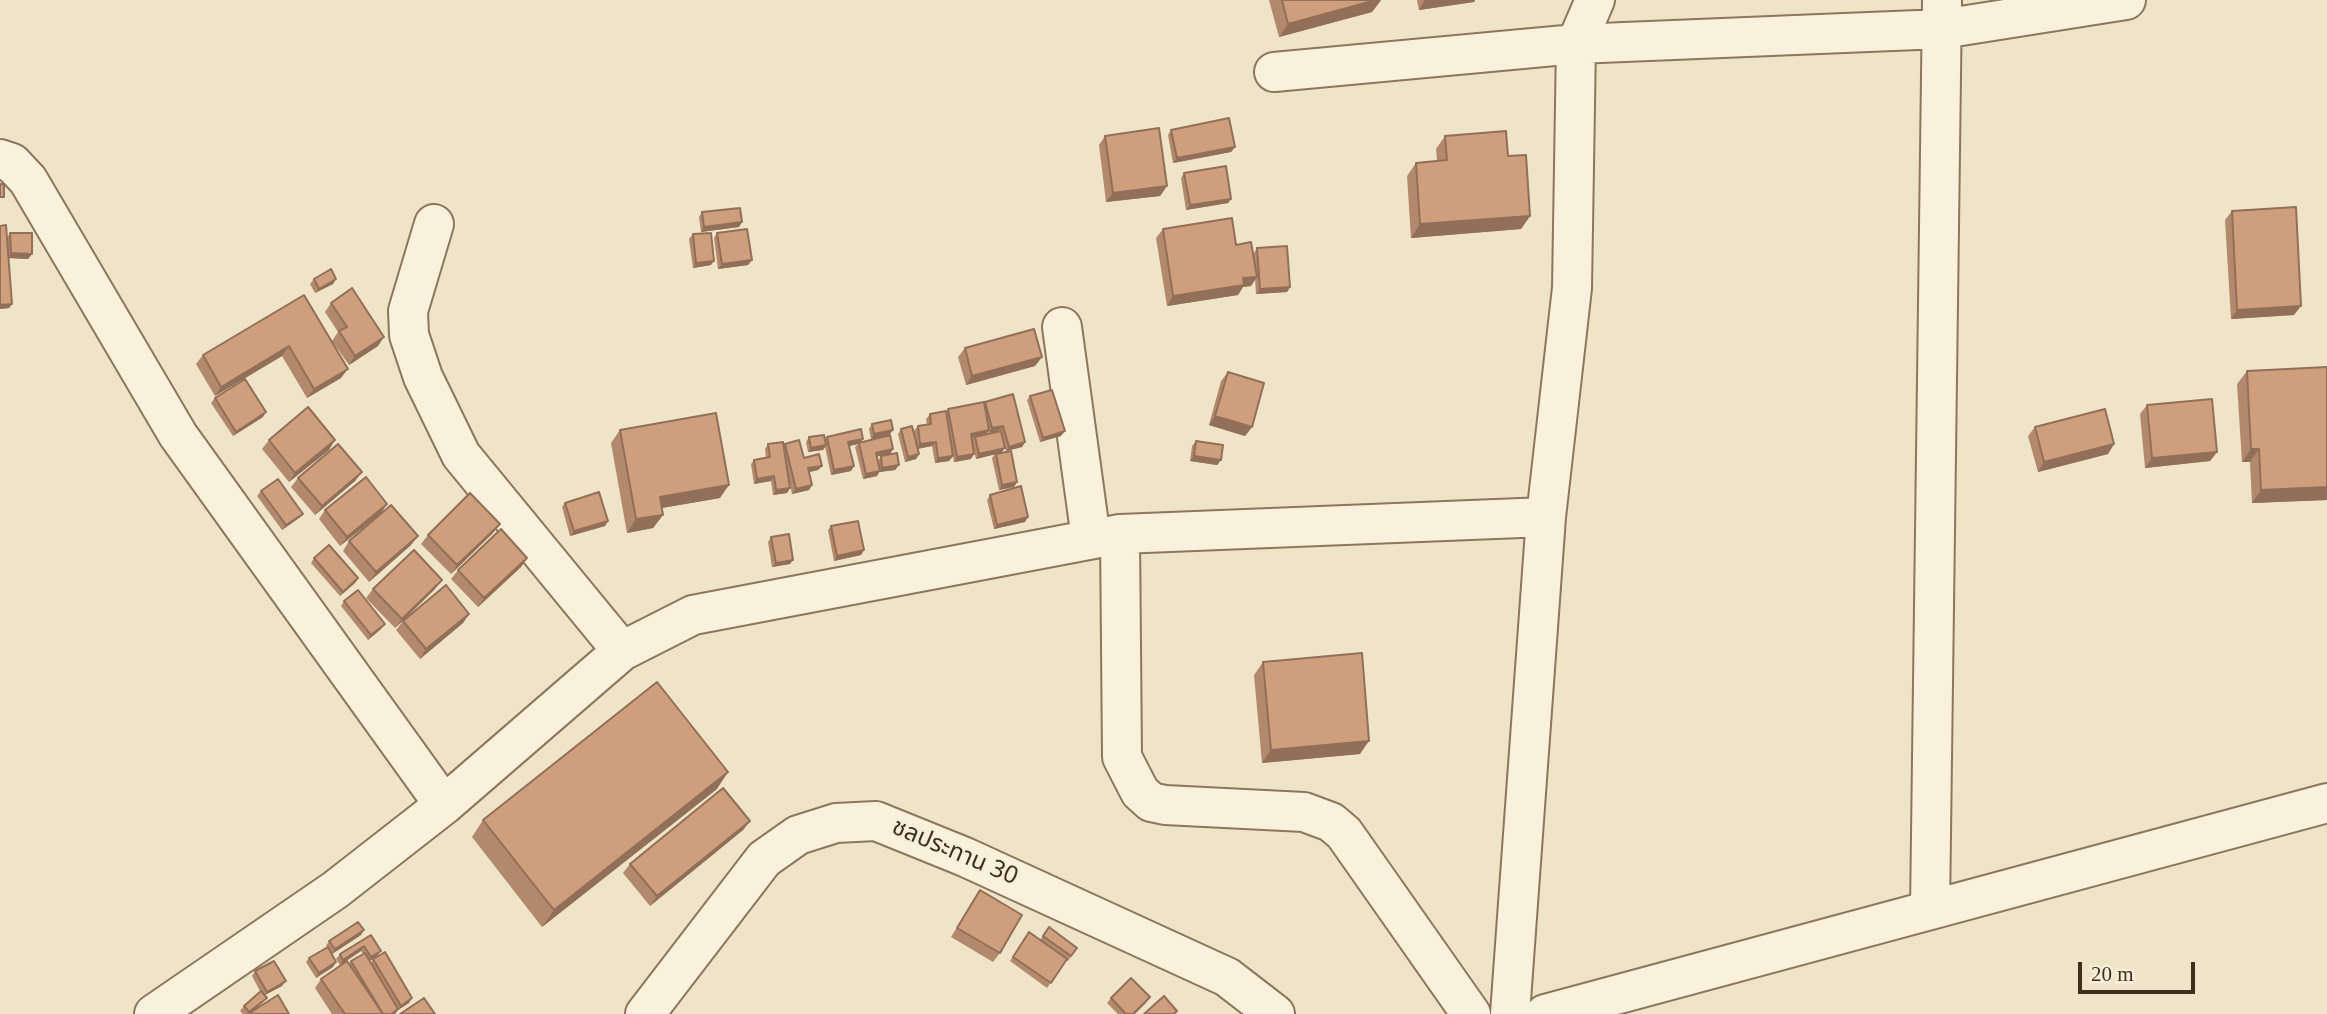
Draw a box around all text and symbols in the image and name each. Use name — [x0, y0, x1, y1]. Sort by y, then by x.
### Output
street label: ชลประทาน 30 — [887, 815, 1021, 893]
scale bar — [2082, 948, 2199, 992]
text: 20 m — [2091, 962, 2134, 986]

